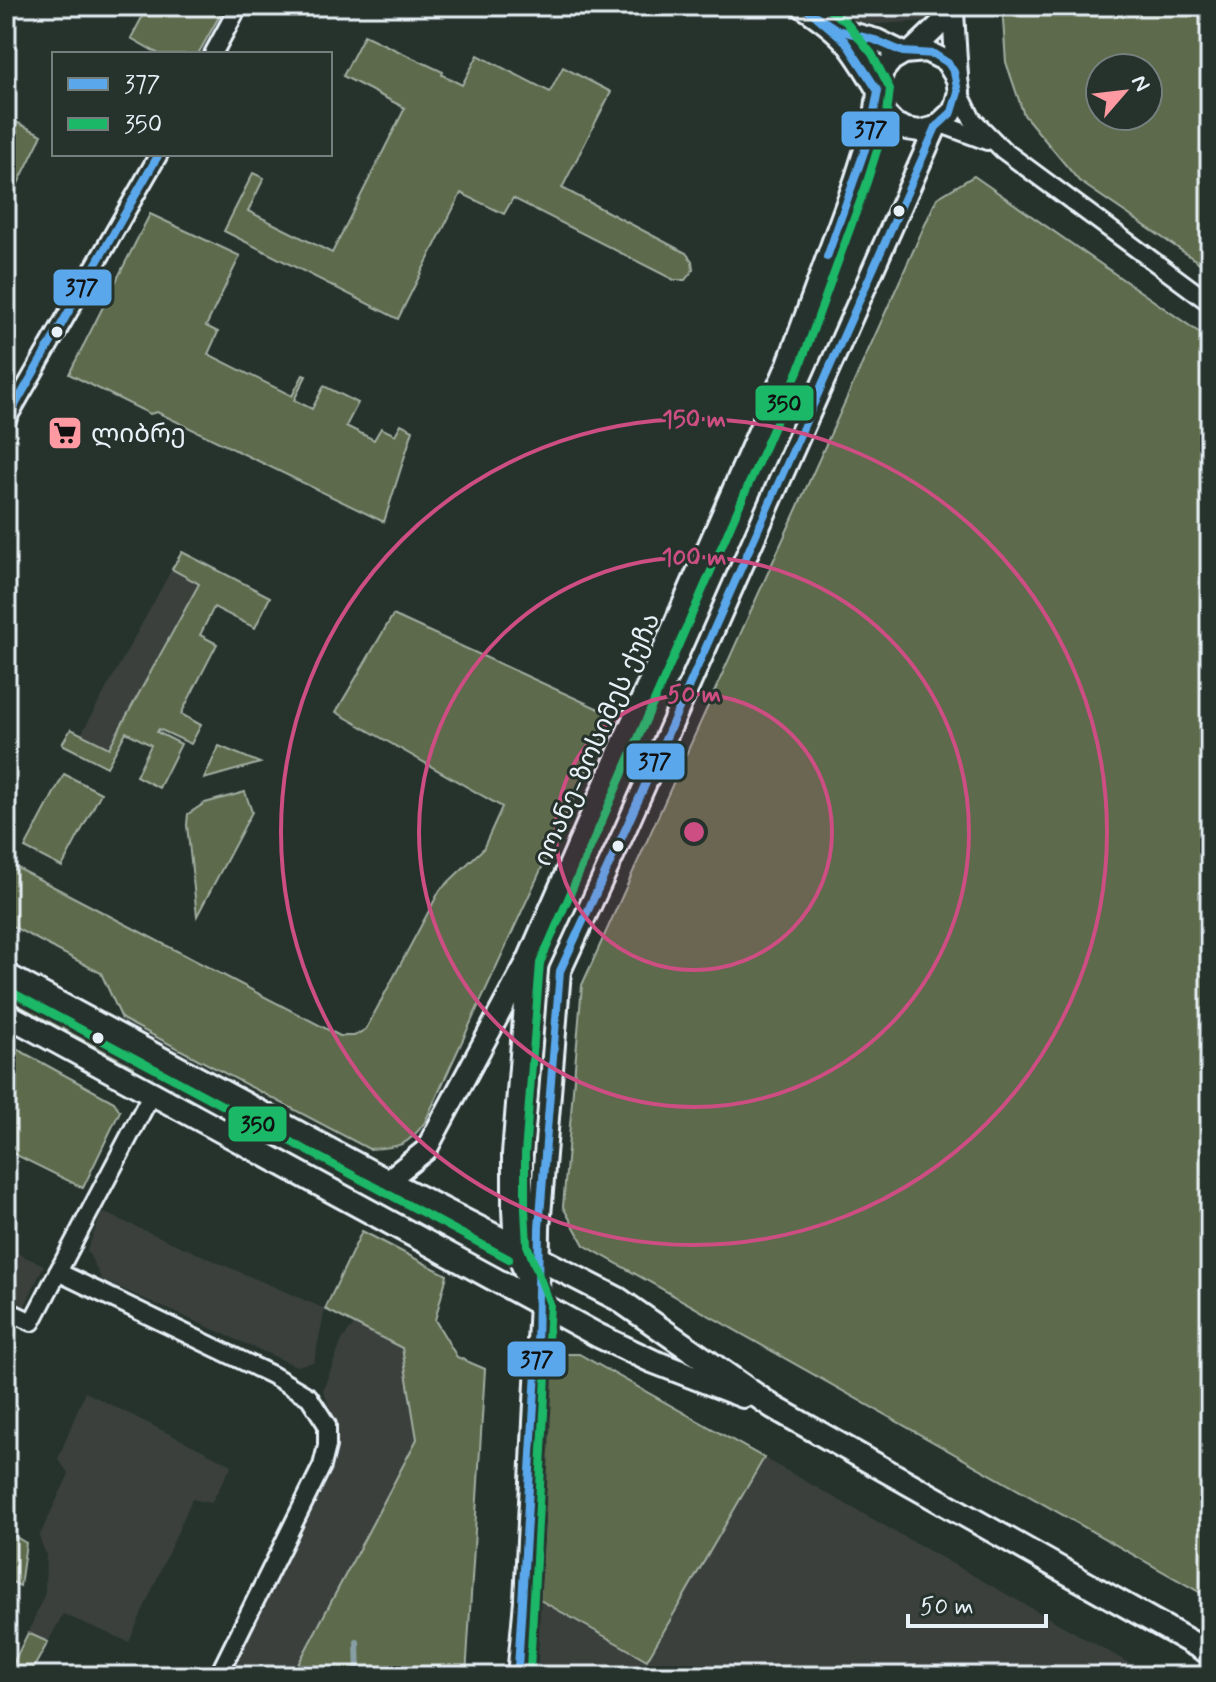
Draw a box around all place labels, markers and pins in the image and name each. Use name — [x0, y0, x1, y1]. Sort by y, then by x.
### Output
unlabelled marker — [891, 203, 907, 219]
unlabelled marker — [49, 324, 65, 340]
supermarket icon: ლიბრე — [46, 414, 84, 452]
place label: ლიბრე — [91, 418, 186, 452]
centre of rings — [680, 818, 708, 846]
unlabelled marker — [610, 838, 626, 854]
unlabelled marker — [90, 1030, 106, 1046]

